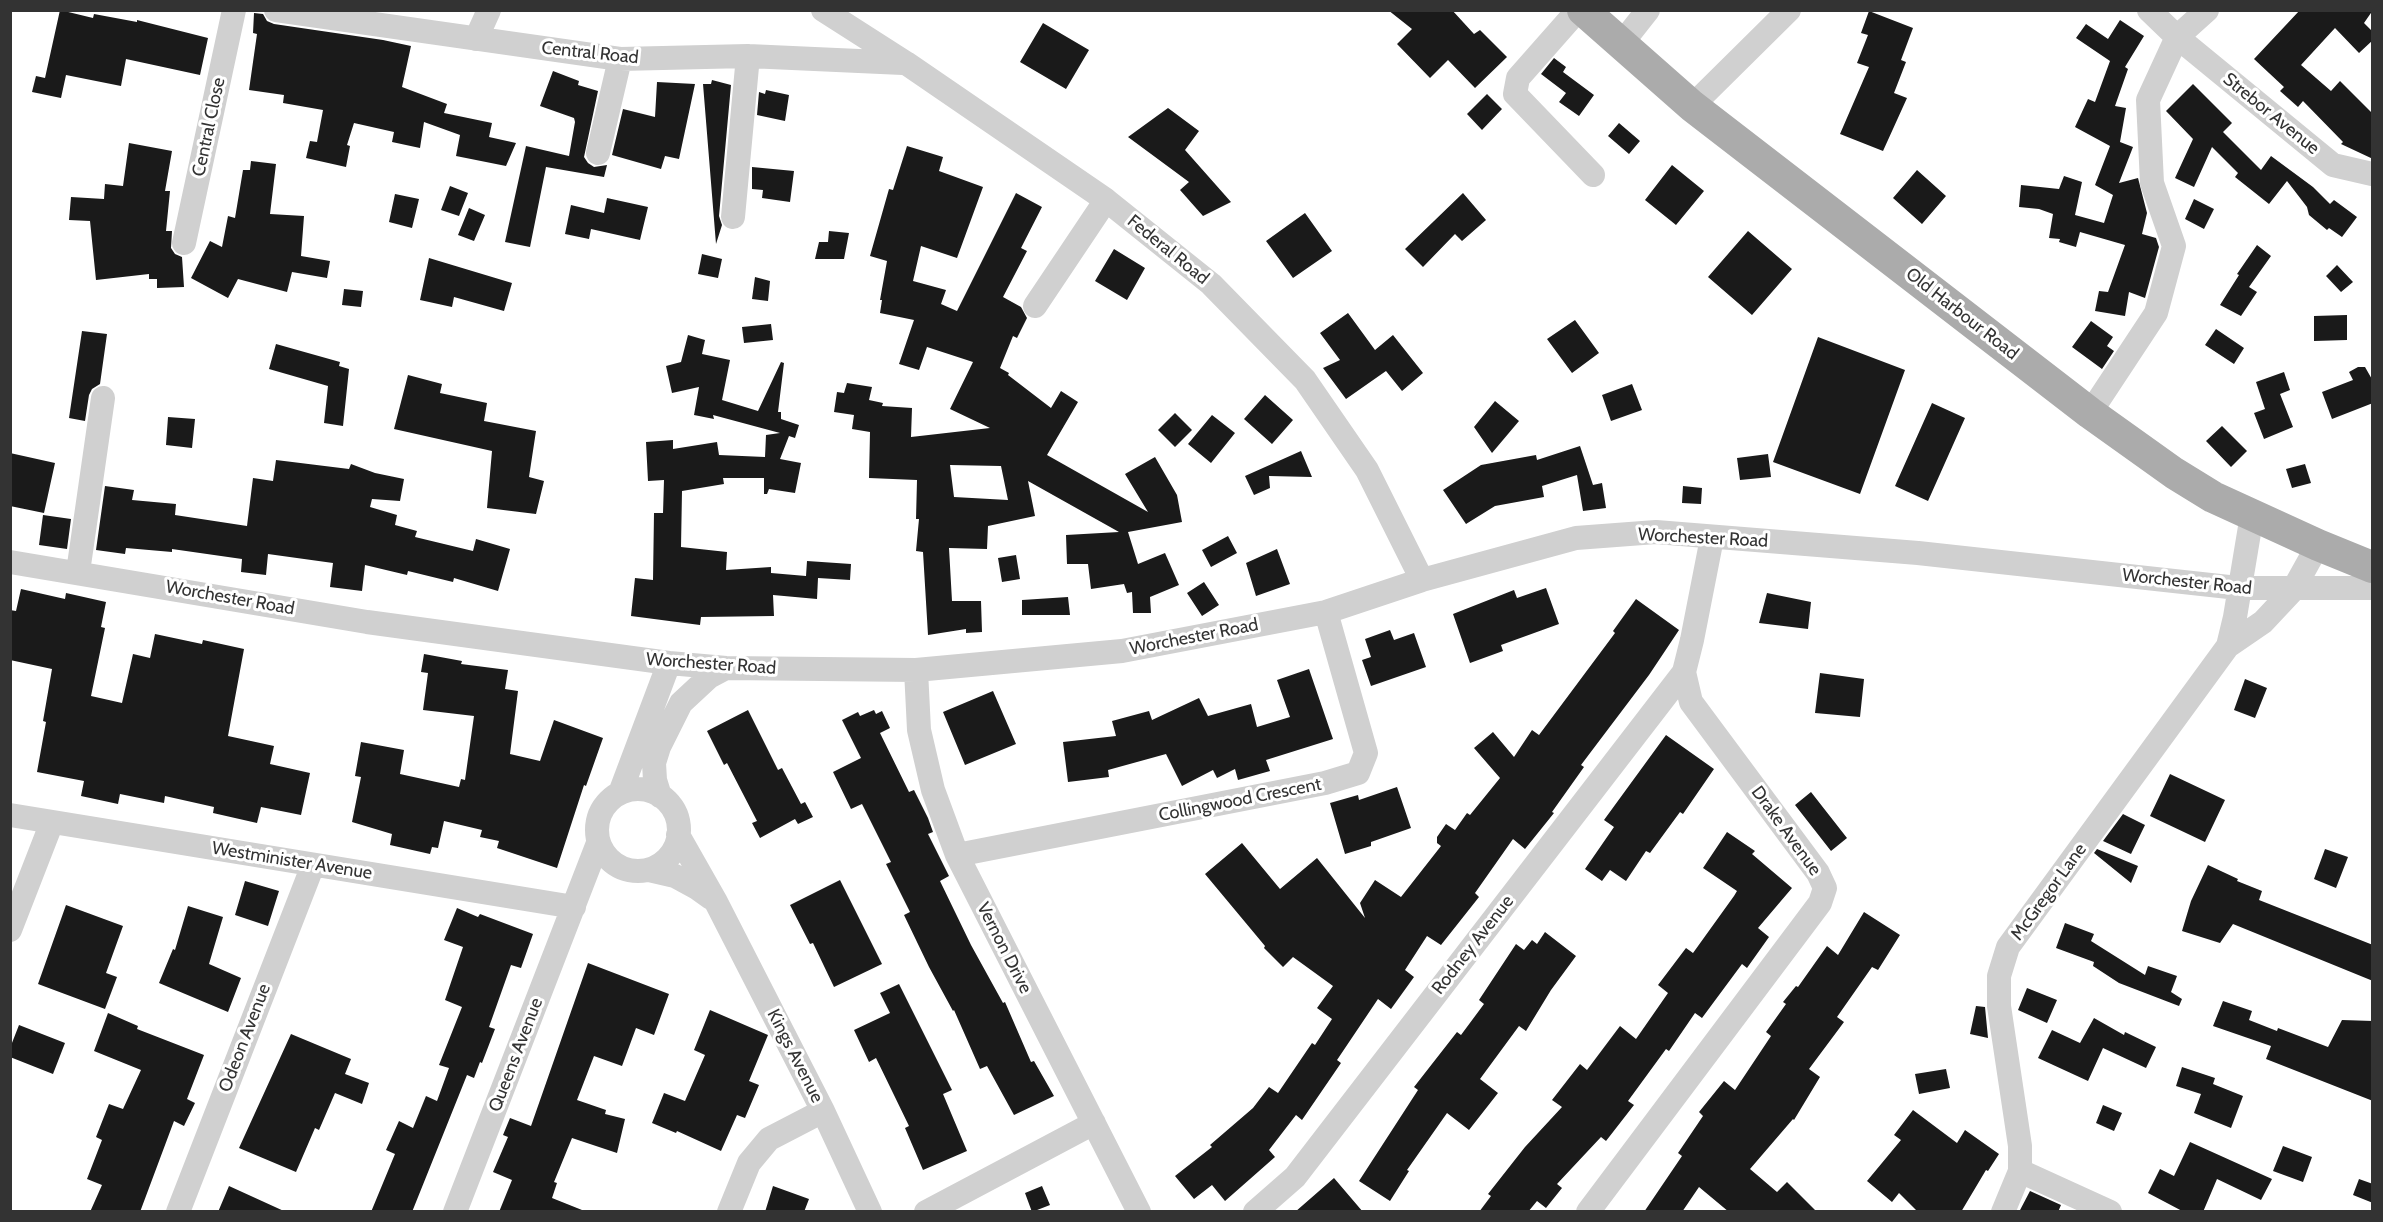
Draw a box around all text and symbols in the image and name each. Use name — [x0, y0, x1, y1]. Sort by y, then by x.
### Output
street label: Central Road — [540, 37, 640, 69]
street label: Strebor Avenue — [2218, 69, 2324, 159]
street label: Central Close — [188, 76, 230, 178]
street label: Federal Road — [1123, 211, 1213, 289]
street label: Old Harbour Road — [1901, 263, 2023, 365]
street label: Worchester Road — [1637, 524, 1769, 552]
street label: Worchester Road — [2121, 564, 2253, 600]
street label: Worchester Road — [164, 576, 296, 620]
street label: Worchester Road — [1128, 614, 1260, 660]
street label: Worchester Road — [645, 649, 777, 679]
street label: Collingwood Crescent — [1157, 774, 1323, 826]
street label: Drake Avenue — [1746, 782, 1826, 880]
street label: Westminister Avenue — [210, 838, 374, 884]
street label: McGregor Lane — [2007, 839, 2091, 945]
street label: Rodney Avenue — [1428, 891, 1518, 999]
street label: Vernon Drive — [972, 899, 1036, 997]
street label: Odeon Avenue — [214, 981, 276, 1095]
street label: Queens Avenue — [484, 995, 548, 1115]
street label: Kings Avenue — [762, 1006, 828, 1106]

